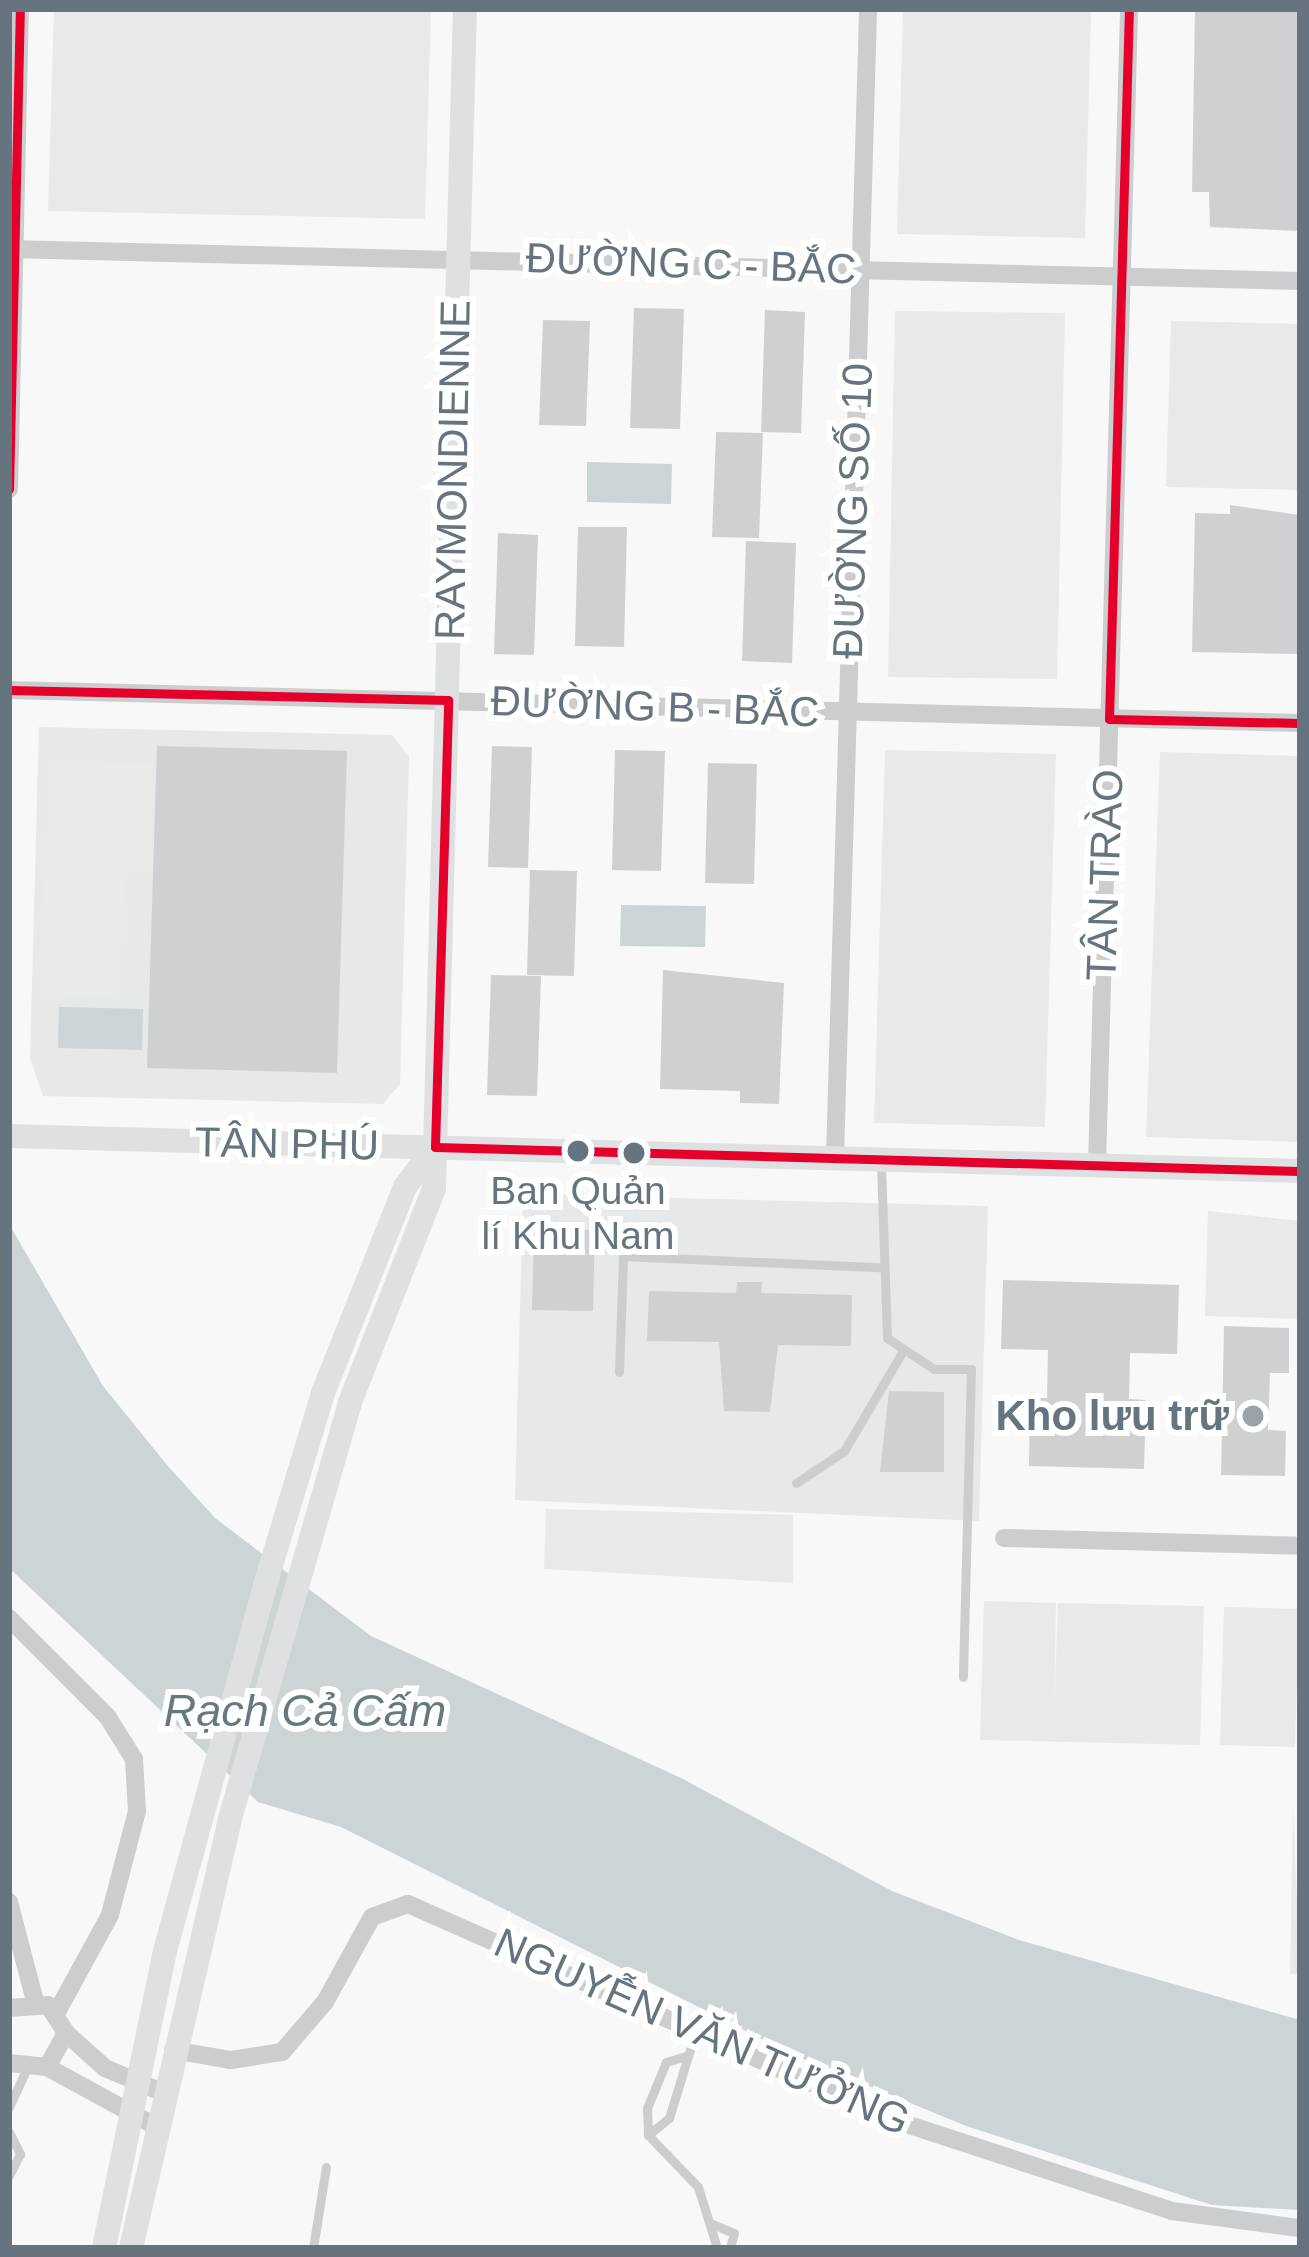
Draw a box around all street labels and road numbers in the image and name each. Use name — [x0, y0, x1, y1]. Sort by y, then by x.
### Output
street label: ĐƯỜNG C - BẮC — [525, 233, 857, 295]
street label: RAYMONDIENNE — [425, 300, 481, 640]
street label: ĐƯỜNG SỐ 10 — [823, 362, 883, 660]
street label: ĐƯỜNG B - BẮC — [490, 676, 820, 738]
street label: TÂN TRÀO — [1076, 768, 1134, 982]
street label: TÂN PHÚ — [194, 1117, 380, 1171]
street label: NGUYỄN VĂN TƯỞNG — [486, 1917, 918, 2147]

